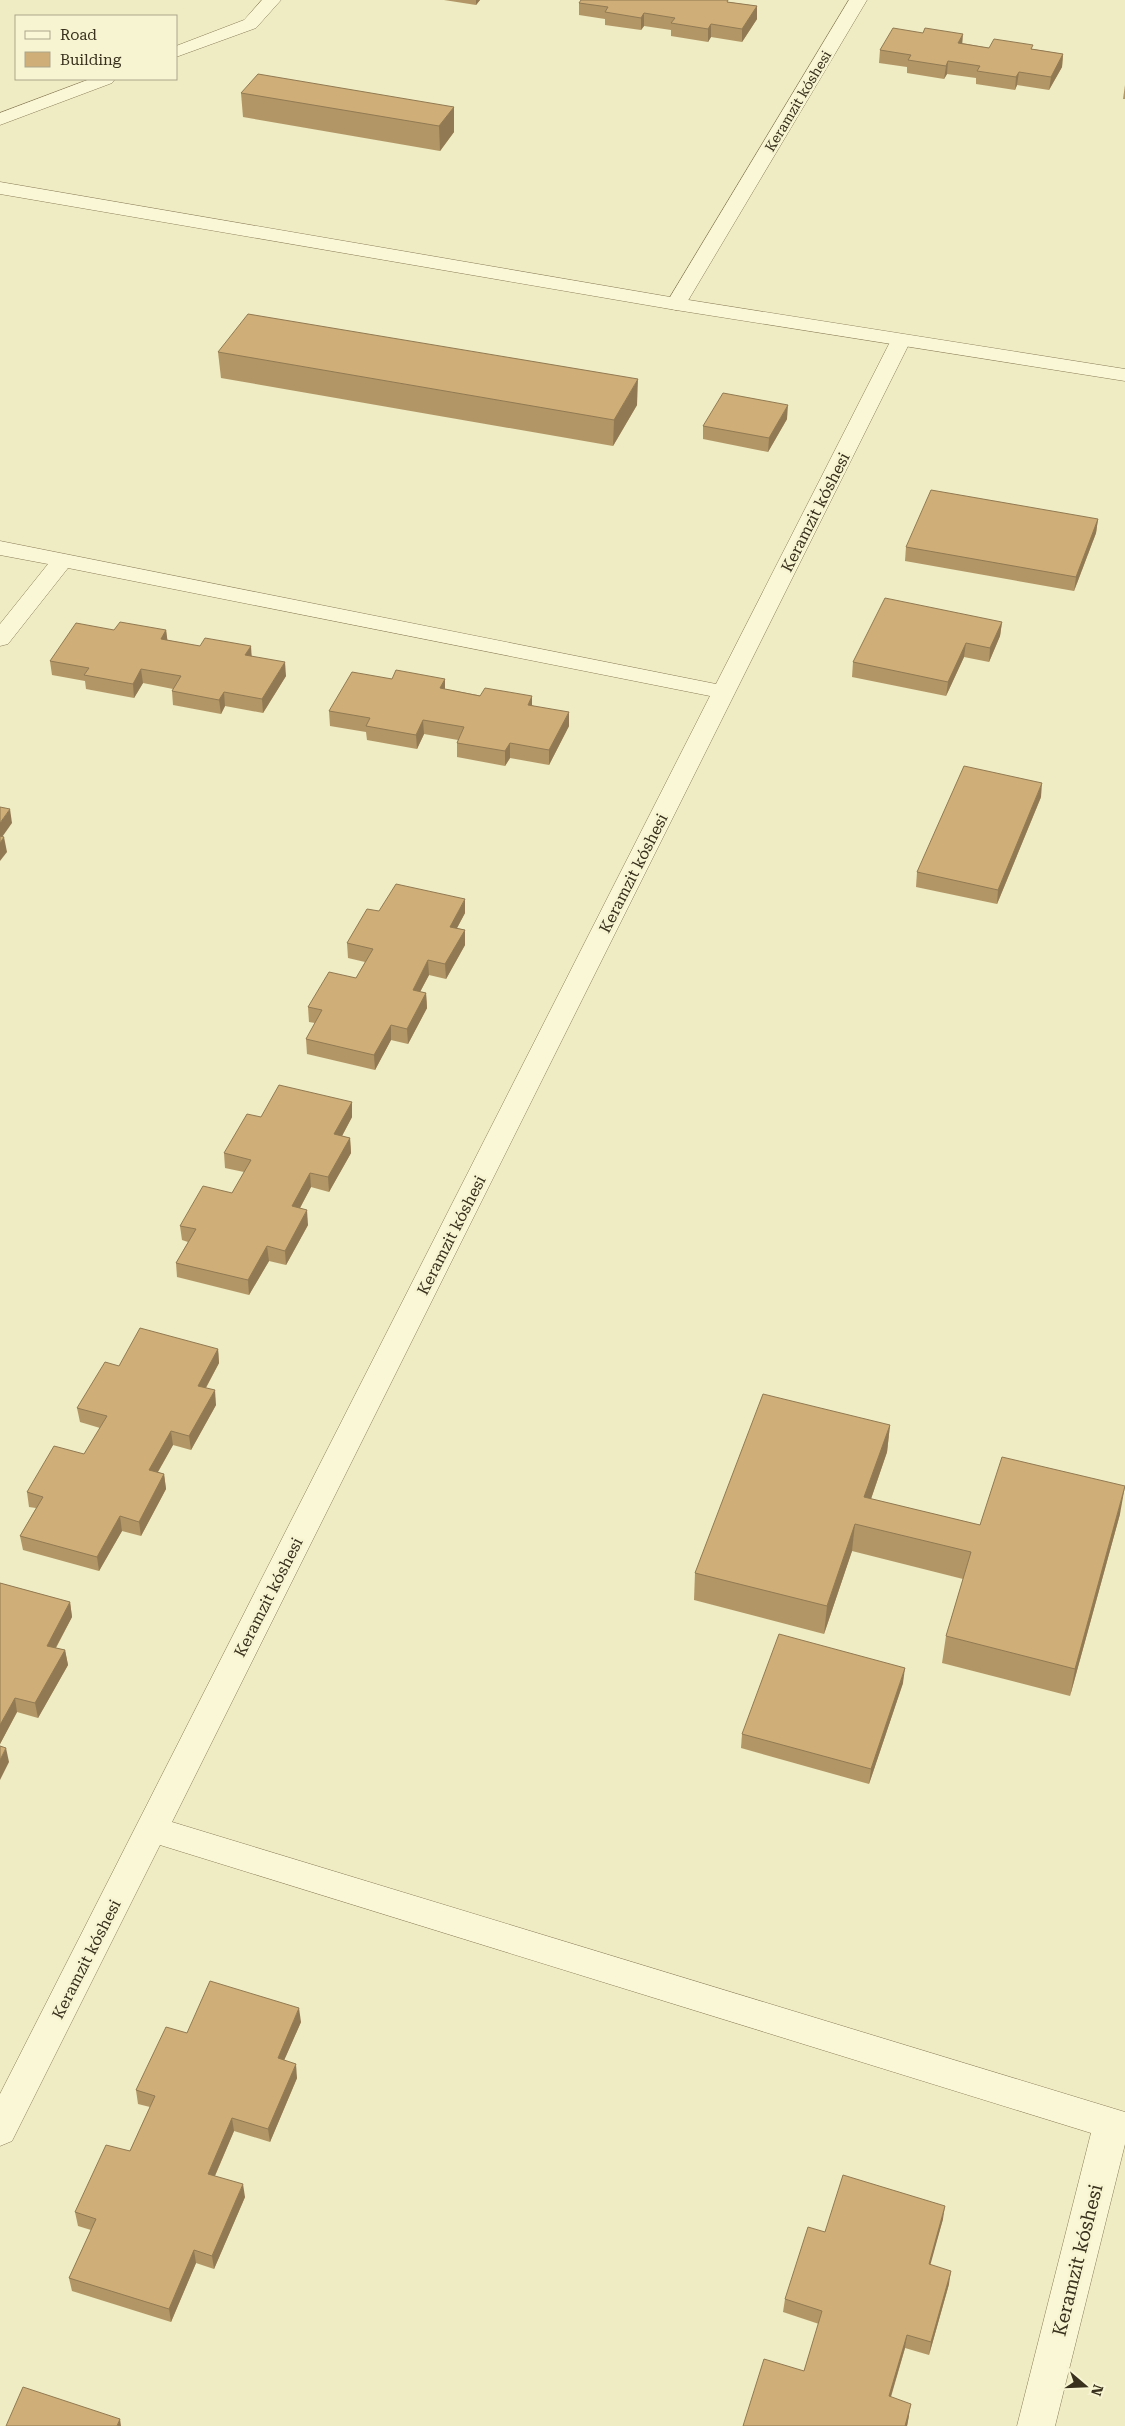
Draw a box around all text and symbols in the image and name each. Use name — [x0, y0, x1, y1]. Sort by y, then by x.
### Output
legend — [15, 15, 178, 80]
text: Road — [60, 26, 97, 44]
street label: Keramzit kóshesi — [762, 47, 835, 154]
text: Building — [60, 51, 122, 69]
street label: Keramzit kóshesi — [777, 449, 854, 575]
street label: Keramzit kóshesi — [595, 810, 672, 936]
street label: Keramzit kóshesi — [413, 1172, 490, 1298]
street label: Keramzit kóshesi — [230, 1534, 307, 1660]
street label: Keramzit kóshesi — [48, 1896, 125, 2022]
street label: Keramzit kóshesi — [1047, 2182, 1108, 2339]
north arrow — [1060, 2361, 1110, 2411]
text: N — [1088, 2383, 1107, 2398]

